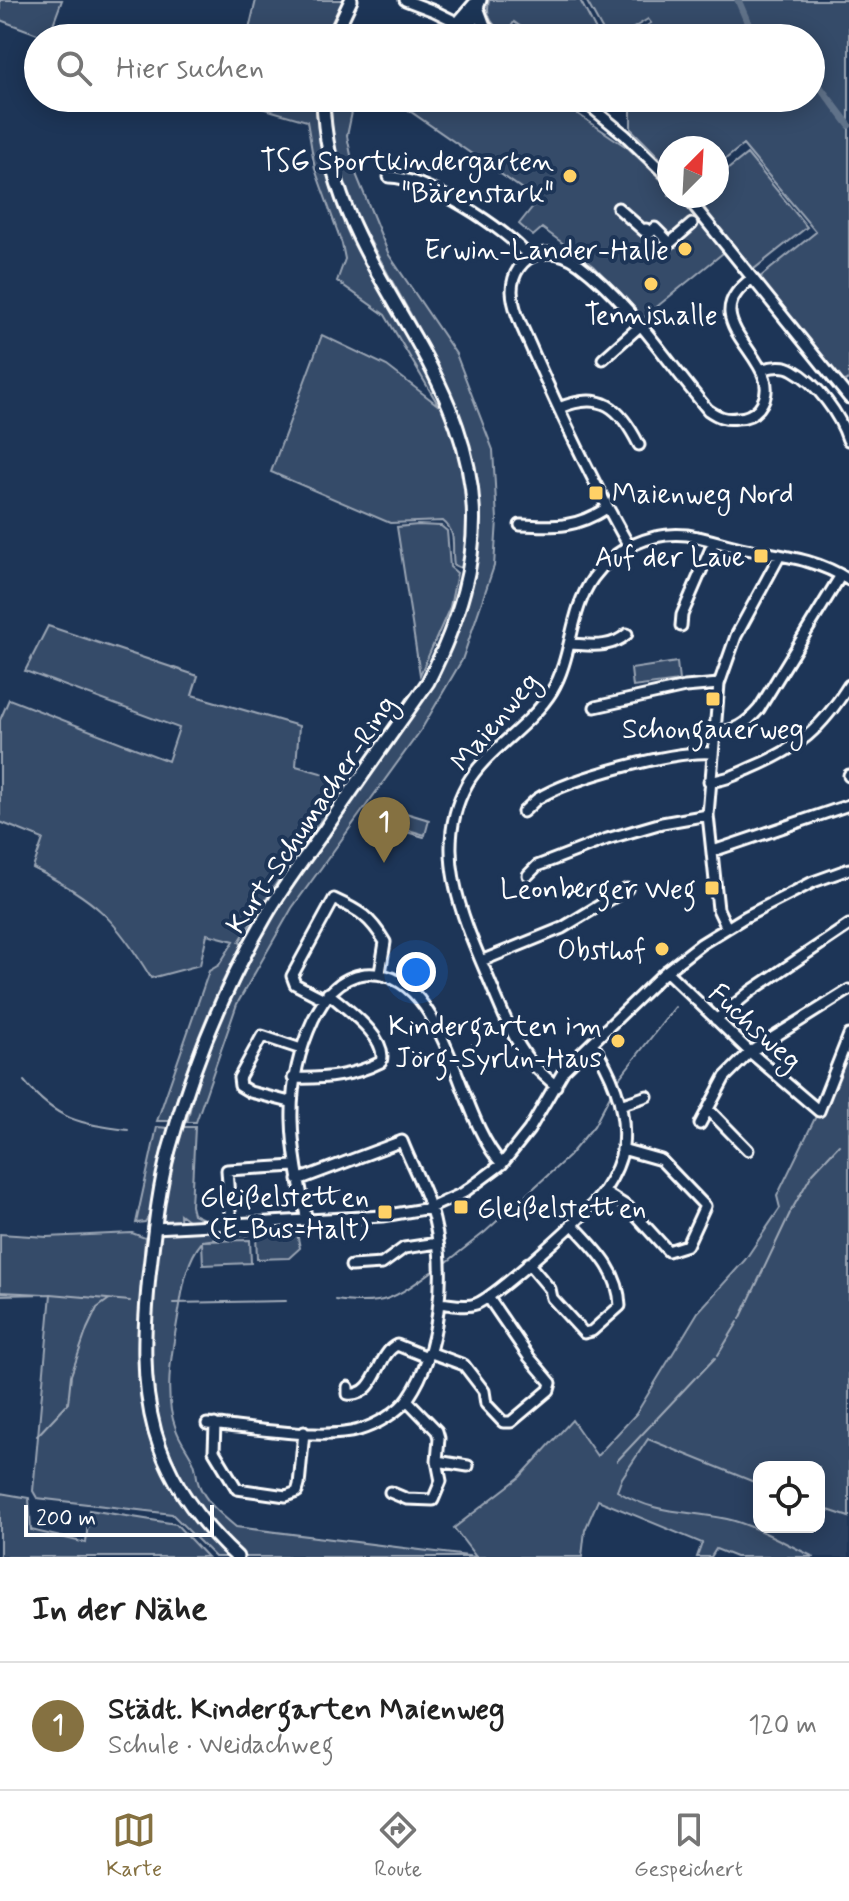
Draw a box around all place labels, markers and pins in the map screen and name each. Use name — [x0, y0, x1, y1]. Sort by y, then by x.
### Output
place label: TSG Sportkindergarten "Bärenstark" — [260, 144, 554, 213]
marker: TSG Sportkindergarten "Bärenstark" — [561, 167, 579, 185]
place label: Erwin-Lander-Halle — [424, 233, 669, 270]
marker: Erwin-Lander-Halle — [676, 240, 694, 258]
marker: Tennishalle — [642, 275, 660, 293]
place label: Tennishalle — [584, 298, 718, 335]
place label: Maienweg Nord — [612, 477, 794, 516]
marker: Maienweg Nord — [587, 484, 605, 502]
place label: Auf der Laue — [595, 540, 745, 577]
marker: Auf der Laue — [752, 547, 770, 565]
marker: Schongauerweg — [704, 690, 722, 708]
place label: Schongauerweg — [622, 712, 804, 752]
pin: 1 — [358, 797, 410, 863]
place label: Leonberger Weg — [500, 872, 696, 912]
marker: Leonberger Weg — [703, 879, 721, 897]
place label: Obsthof — [557, 933, 646, 970]
marker: Obsthof — [653, 940, 671, 958]
place label: Kindergarten im Jörg-Syrlin-Haus — [388, 1009, 602, 1081]
marker: Kindergarten im Jörg-Syrlin-Haus — [609, 1032, 627, 1050]
place label: Gleißelstetten (E-Bus-Halt) — [200, 1180, 369, 1249]
place label: Gleißelstetten — [477, 1191, 646, 1228]
marker: Gleißelstetten — [452, 1198, 470, 1216]
marker: Gleißelstetten (E-Bus-Halt) — [376, 1203, 394, 1221]

